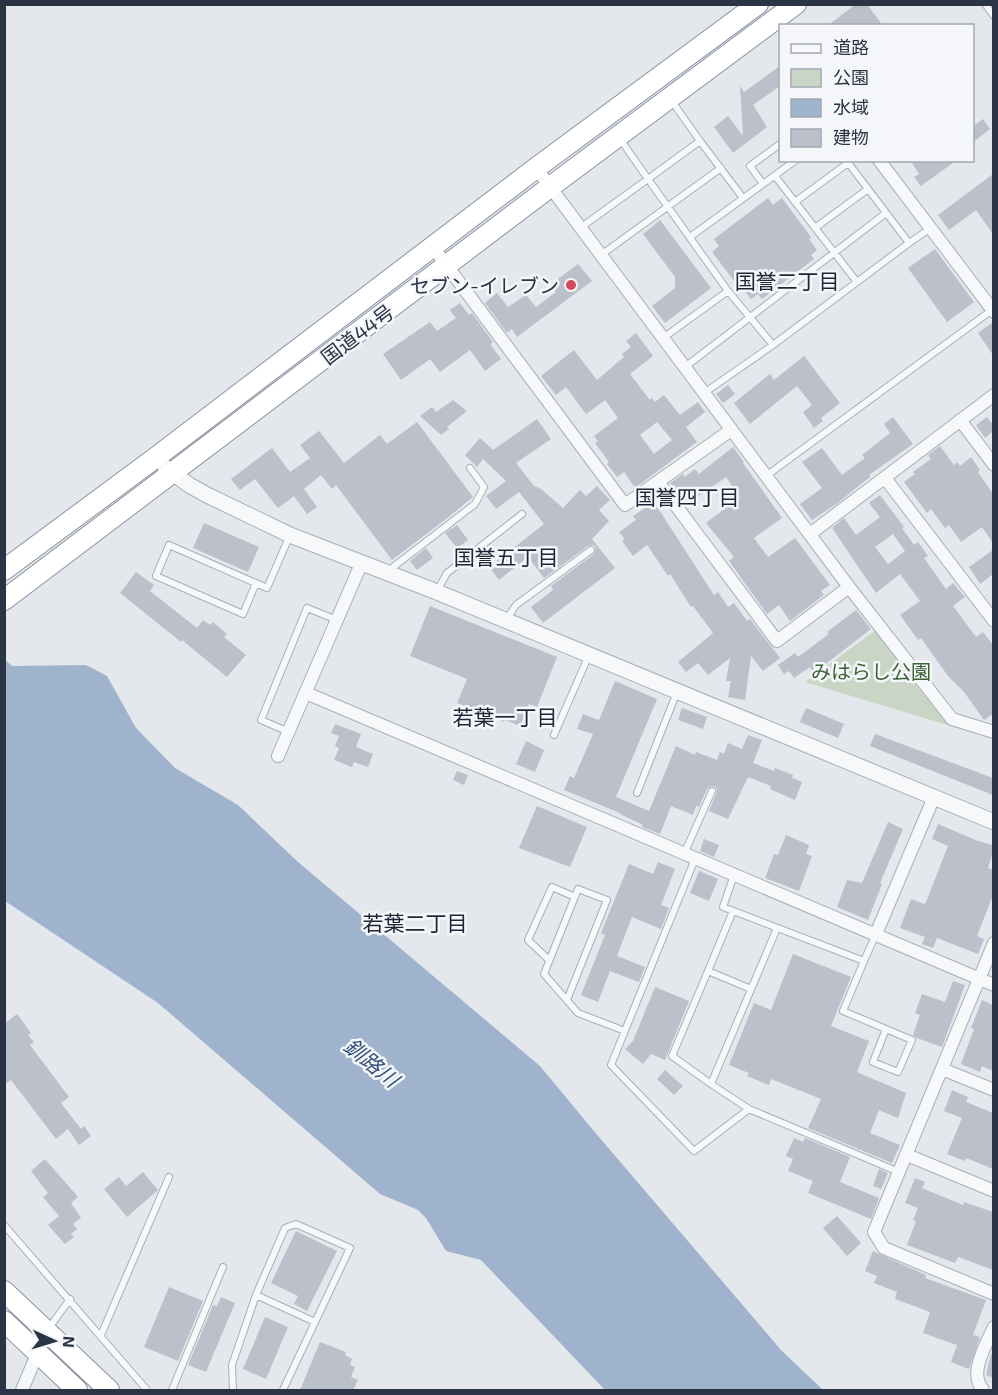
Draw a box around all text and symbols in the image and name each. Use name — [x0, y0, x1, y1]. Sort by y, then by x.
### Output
legend — [779, 24, 974, 162]
text: 道路 — [833, 36, 869, 58]
text: 公園 — [833, 66, 869, 88]
text: 水域 — [833, 96, 869, 118]
text: 建物 — [833, 126, 869, 148]
district label: 国誉二丁目 — [735, 268, 840, 293]
place label: セブン-イレブン — [410, 273, 559, 297]
marker: セブン-イレブン — [564, 278, 578, 292]
street label: 国道44号 — [316, 299, 398, 369]
district label: 国誉四丁目 — [635, 484, 740, 509]
district label: 国誉五丁目 — [454, 544, 559, 569]
park label: みはらし公園 — [811, 659, 931, 683]
district label: 若葉一丁目 — [453, 704, 558, 729]
district label: 若葉二丁目 — [363, 910, 468, 935]
water label: 釧路川 — [340, 1032, 406, 1093]
north arrow — [24, 1311, 84, 1371]
text: N — [60, 1336, 79, 1349]

